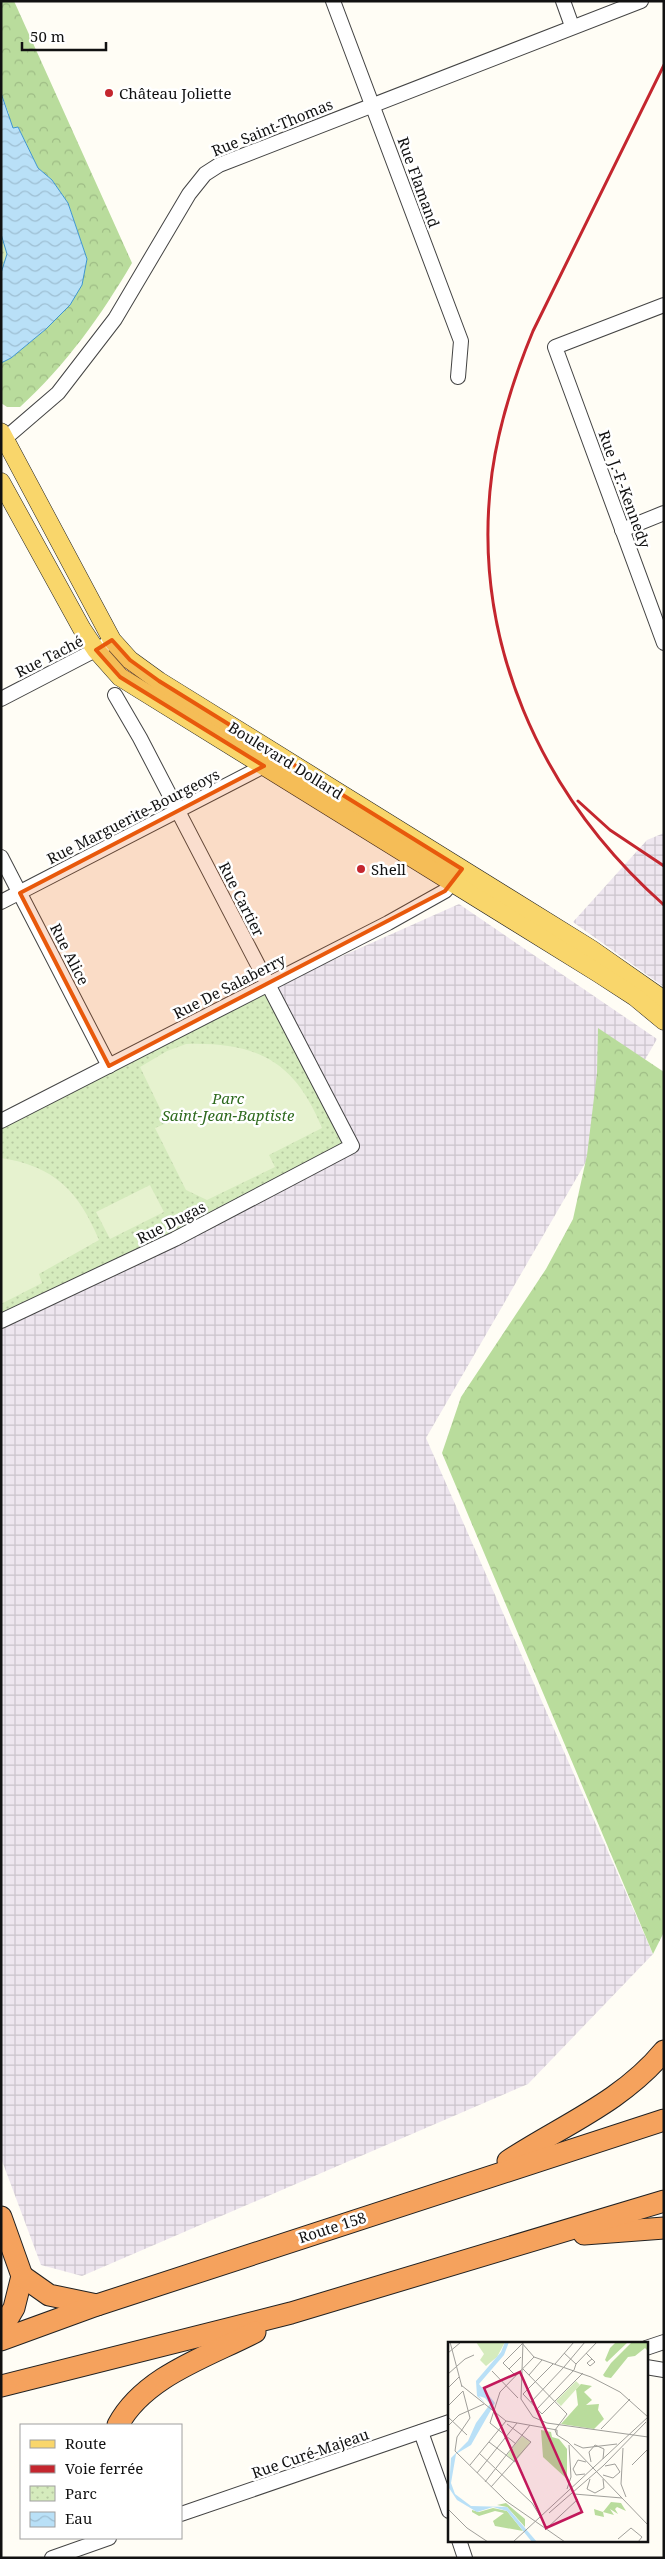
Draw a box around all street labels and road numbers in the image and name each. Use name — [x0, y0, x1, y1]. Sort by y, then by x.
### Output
street label: Rue Saint-Thomas — [208, 93, 336, 160]
street label: Rue Flamand — [393, 134, 445, 230]
street label: Rue J.-F.-Kennedy — [594, 427, 656, 551]
street label: Rue Taché — [12, 630, 86, 682]
street label: Boulevard Dollard — [225, 717, 347, 803]
street label: Rue Marguerite-Bourgeoys — [43, 764, 223, 868]
street label: Rue Cartier — [215, 858, 269, 940]
street label: Rue Alice — [46, 920, 94, 988]
street label: Rue De Salaberry — [169, 949, 289, 1023]
street label: Rue Dugas — [133, 1196, 209, 1248]
street label: Route 158 — [295, 2207, 369, 2247]
street label: Rue Curé-Majeau — [249, 2423, 372, 2482]

